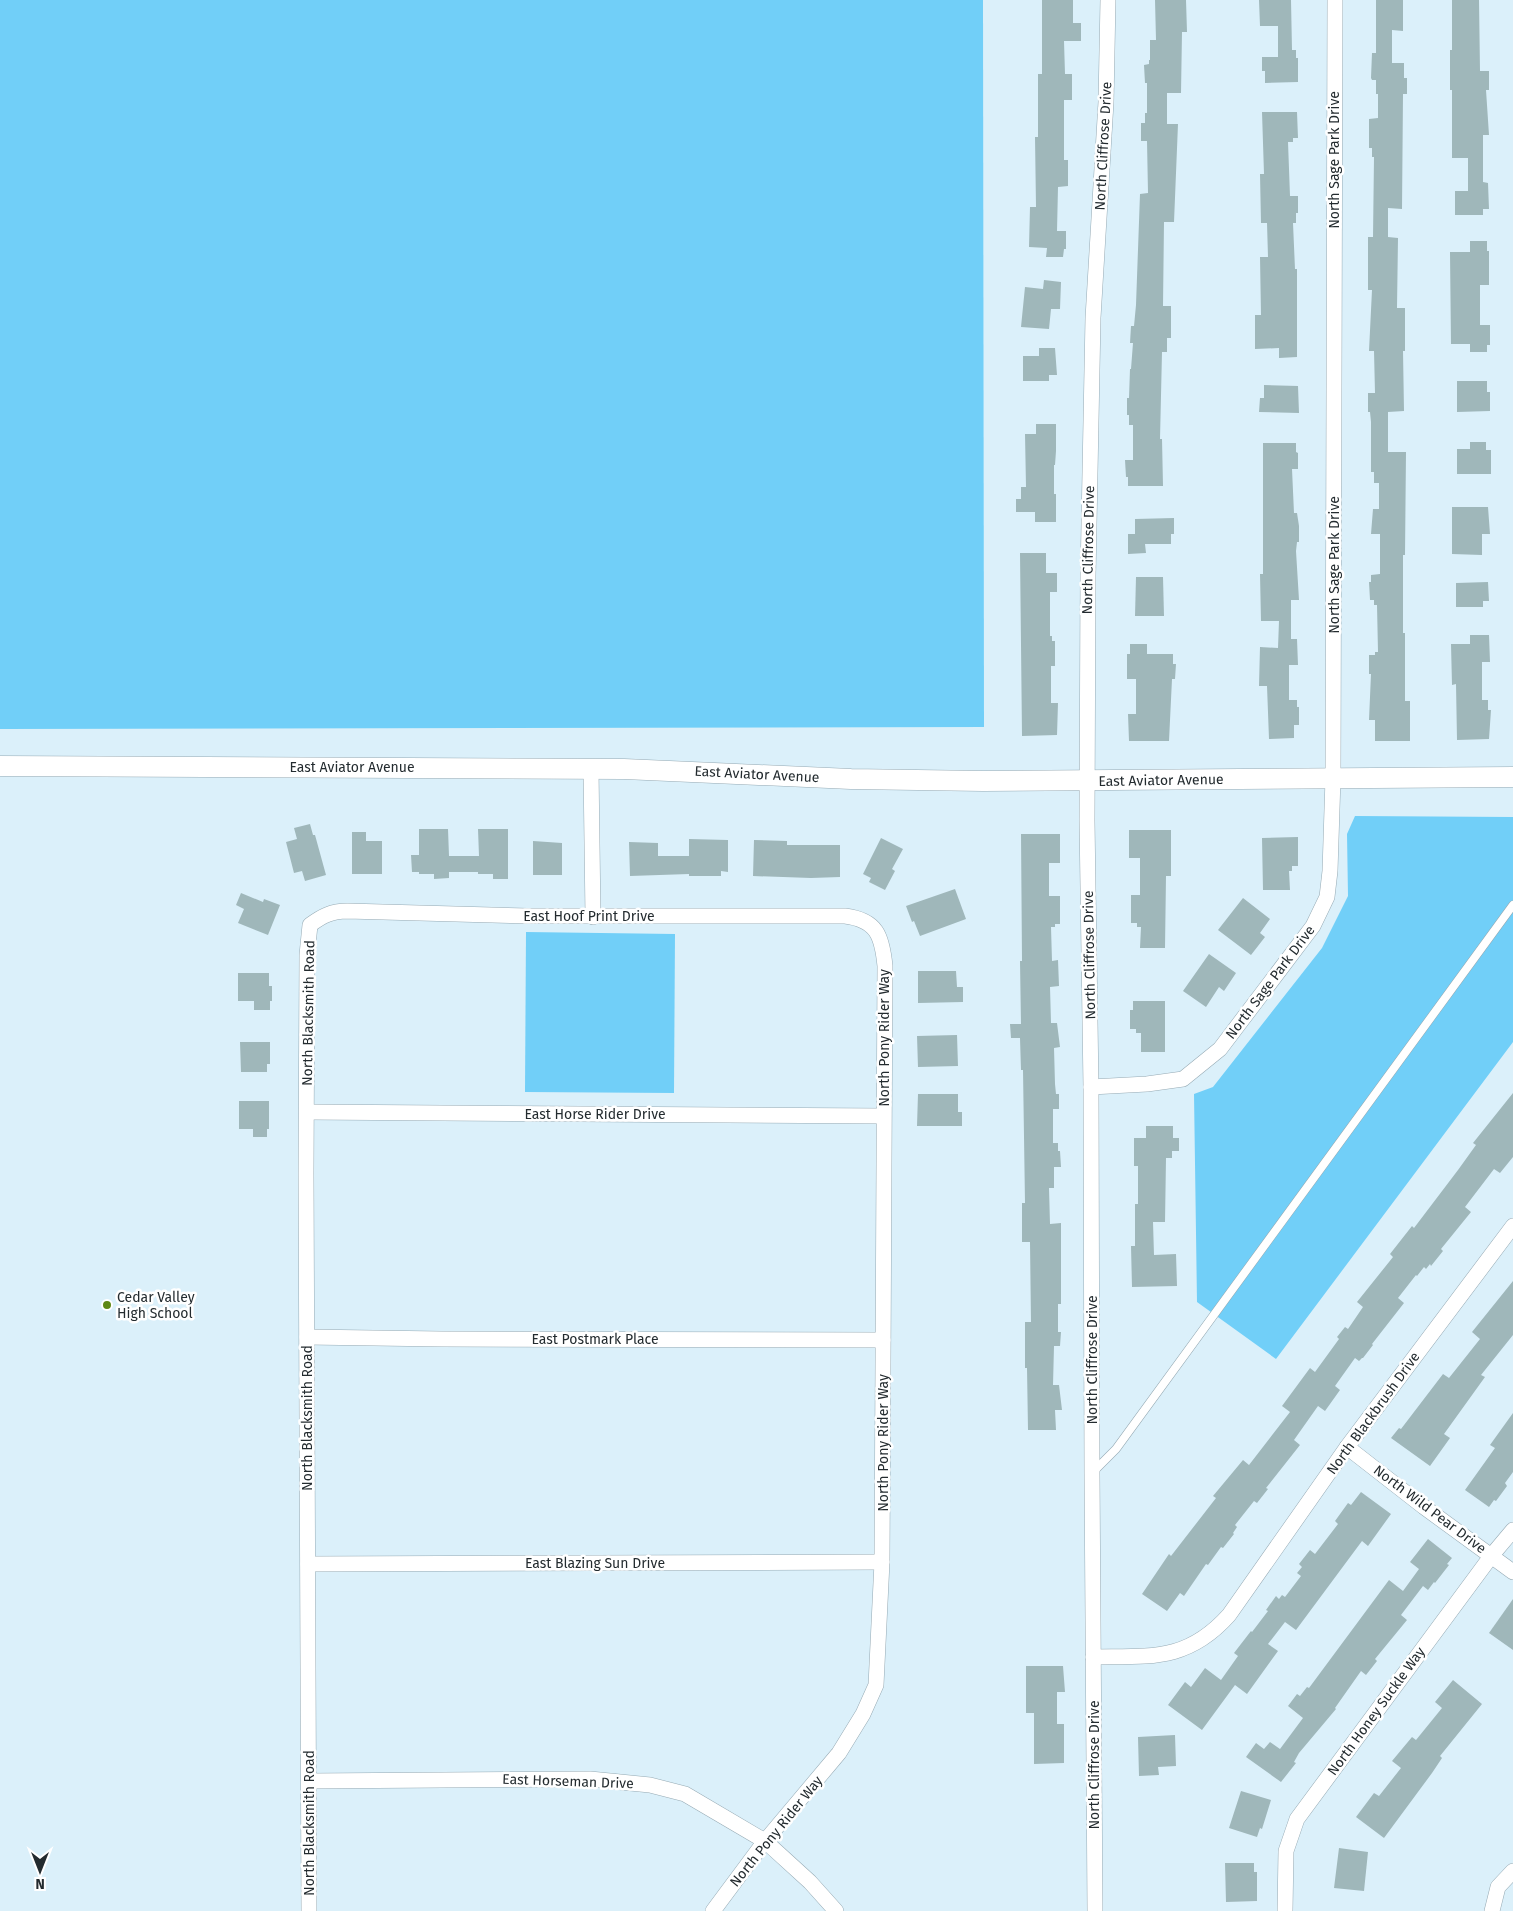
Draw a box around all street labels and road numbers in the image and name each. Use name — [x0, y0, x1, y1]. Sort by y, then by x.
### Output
street label: North Cliffrose Drive — [1092, 81, 1115, 211]
street label: North Sage Park Drive — [1326, 91, 1343, 229]
street label: North Cliffrose Drive — [1079, 485, 1098, 615]
street label: North Sage Park Drive — [1326, 496, 1343, 634]
street label: East Aviator Avenue — [289, 759, 415, 776]
street label: East Aviator Avenue — [694, 763, 820, 786]
street label: East Aviator Avenue — [1098, 771, 1224, 790]
street label: North Cliffrose Drive — [1080, 890, 1099, 1020]
street label: East Hoof Print Drive — [523, 908, 655, 925]
street label: North Sage Park Drive — [1222, 922, 1319, 1042]
street label: North Blacksmith Road — [299, 940, 318, 1086]
street label: North Pony Rider Way — [876, 969, 893, 1107]
street label: East Horse Rider Drive — [524, 1106, 666, 1123]
street label: North Cliffrose Drive — [1084, 1295, 1101, 1425]
street label: East Postmark Place — [531, 1331, 659, 1348]
street label: North Blacksmith Road — [299, 1345, 316, 1491]
street label: North Blackbrush Drive — [1323, 1349, 1424, 1478]
street label: North Pony Rider Way — [875, 1374, 892, 1512]
street label: North Wild Pear Drive — [1370, 1462, 1489, 1557]
street label: East Blazing Sun Drive — [525, 1555, 665, 1572]
street label: North Honey Suckle Way — [1324, 1644, 1429, 1779]
street label: North Cliffrose Drive — [1086, 1700, 1103, 1830]
street label: North Blacksmith Road — [301, 1750, 318, 1896]
street label: East Horseman Drive — [502, 1771, 634, 1792]
street label: North Pony Rider Way — [726, 1772, 826, 1890]

